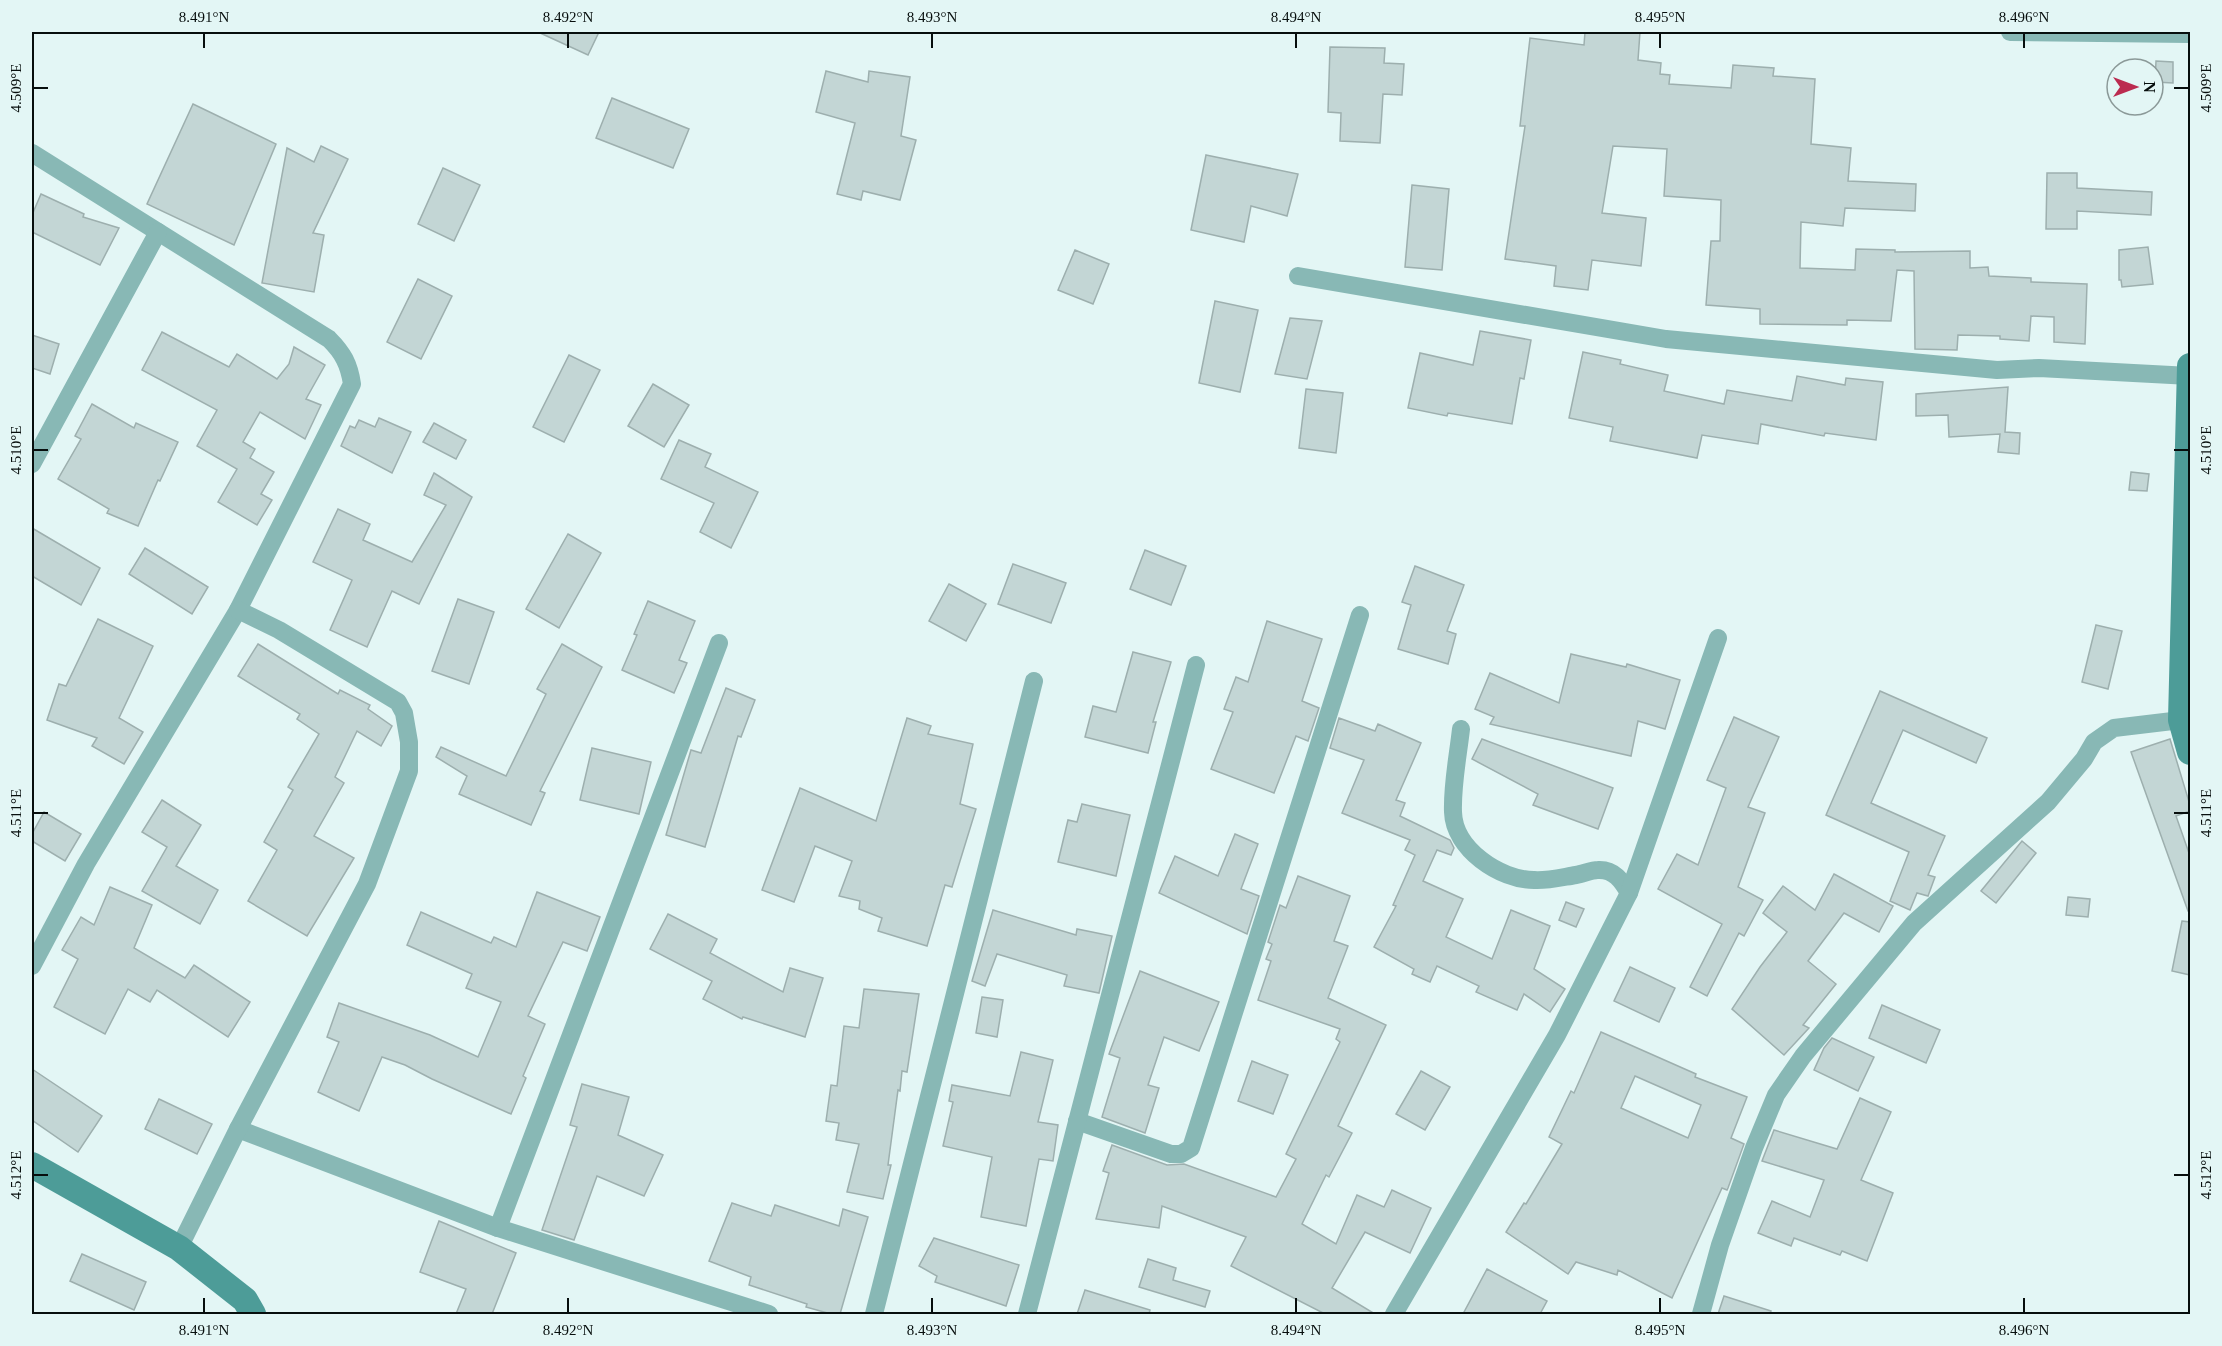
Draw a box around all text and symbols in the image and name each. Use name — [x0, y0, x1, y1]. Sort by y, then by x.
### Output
text: 8.491°N — [179, 9, 229, 25]
text: 8.492°N — [543, 9, 593, 25]
text: 8.493°N — [907, 9, 957, 25]
text: 8.494°N — [1271, 9, 1321, 25]
text: 8.495°N — [1635, 9, 1685, 25]
text: 8.496°N — [1999, 9, 2049, 25]
north arrow — [2105, 57, 2165, 117]
text: 4.509°E — [8, 64, 24, 112]
text: 4.509°E — [2198, 64, 2214, 112]
text: N — [2141, 81, 2158, 93]
text: 4.510°E — [8, 426, 24, 474]
text: 4.510°E — [2198, 426, 2214, 474]
text: 4.511°E — [8, 789, 24, 837]
text: 4.511°E — [2198, 789, 2214, 837]
text: 4.512°E — [8, 1151, 24, 1199]
text: 4.512°E — [2198, 1151, 2214, 1199]
text: 8.491°N — [179, 1322, 229, 1338]
text: 8.492°N — [543, 1322, 593, 1338]
text: 8.493°N — [907, 1322, 957, 1338]
text: 8.494°N — [1271, 1322, 1321, 1338]
text: 8.495°N — [1635, 1322, 1685, 1338]
text: 8.496°N — [1999, 1322, 2049, 1338]

